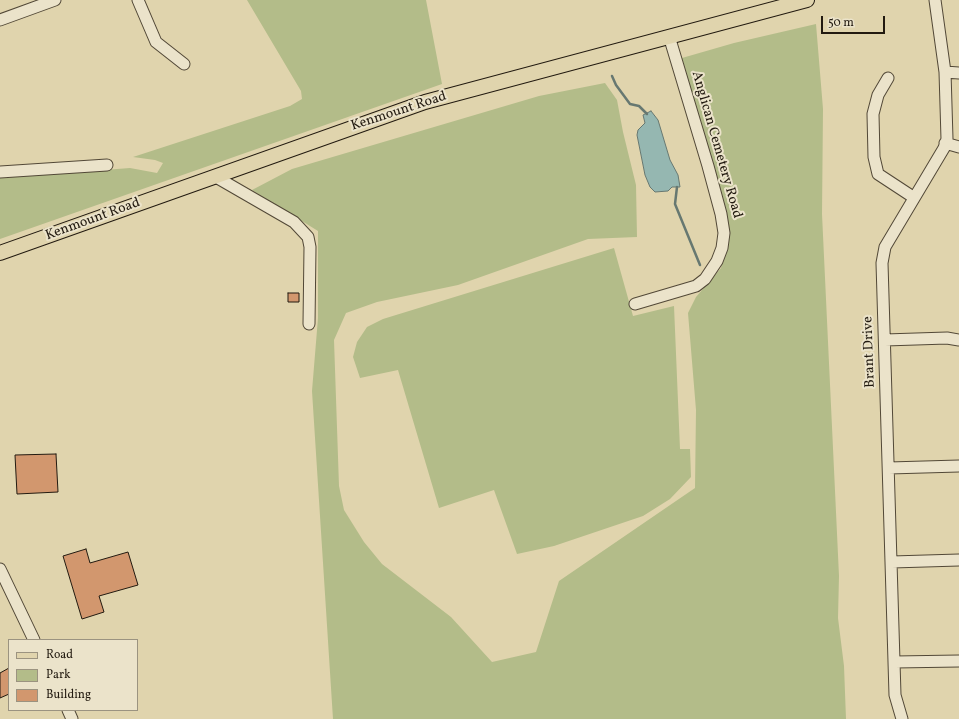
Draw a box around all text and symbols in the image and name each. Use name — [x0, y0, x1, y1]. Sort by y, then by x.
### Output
scale bar — [823, 8, 887, 34]
text: 50 m — [828, 15, 854, 31]
street label: Anglican Cemetery Road — [687, 70, 745, 220]
street label: Kenmount Road — [349, 89, 449, 135]
street label: Kenmount Road — [43, 195, 143, 245]
street label: Brant Drive — [860, 316, 880, 388]
legend — [8, 639, 138, 711]
text: Road — [46, 647, 73, 663]
text: Park — [46, 667, 71, 683]
text: Building — [46, 687, 91, 703]

